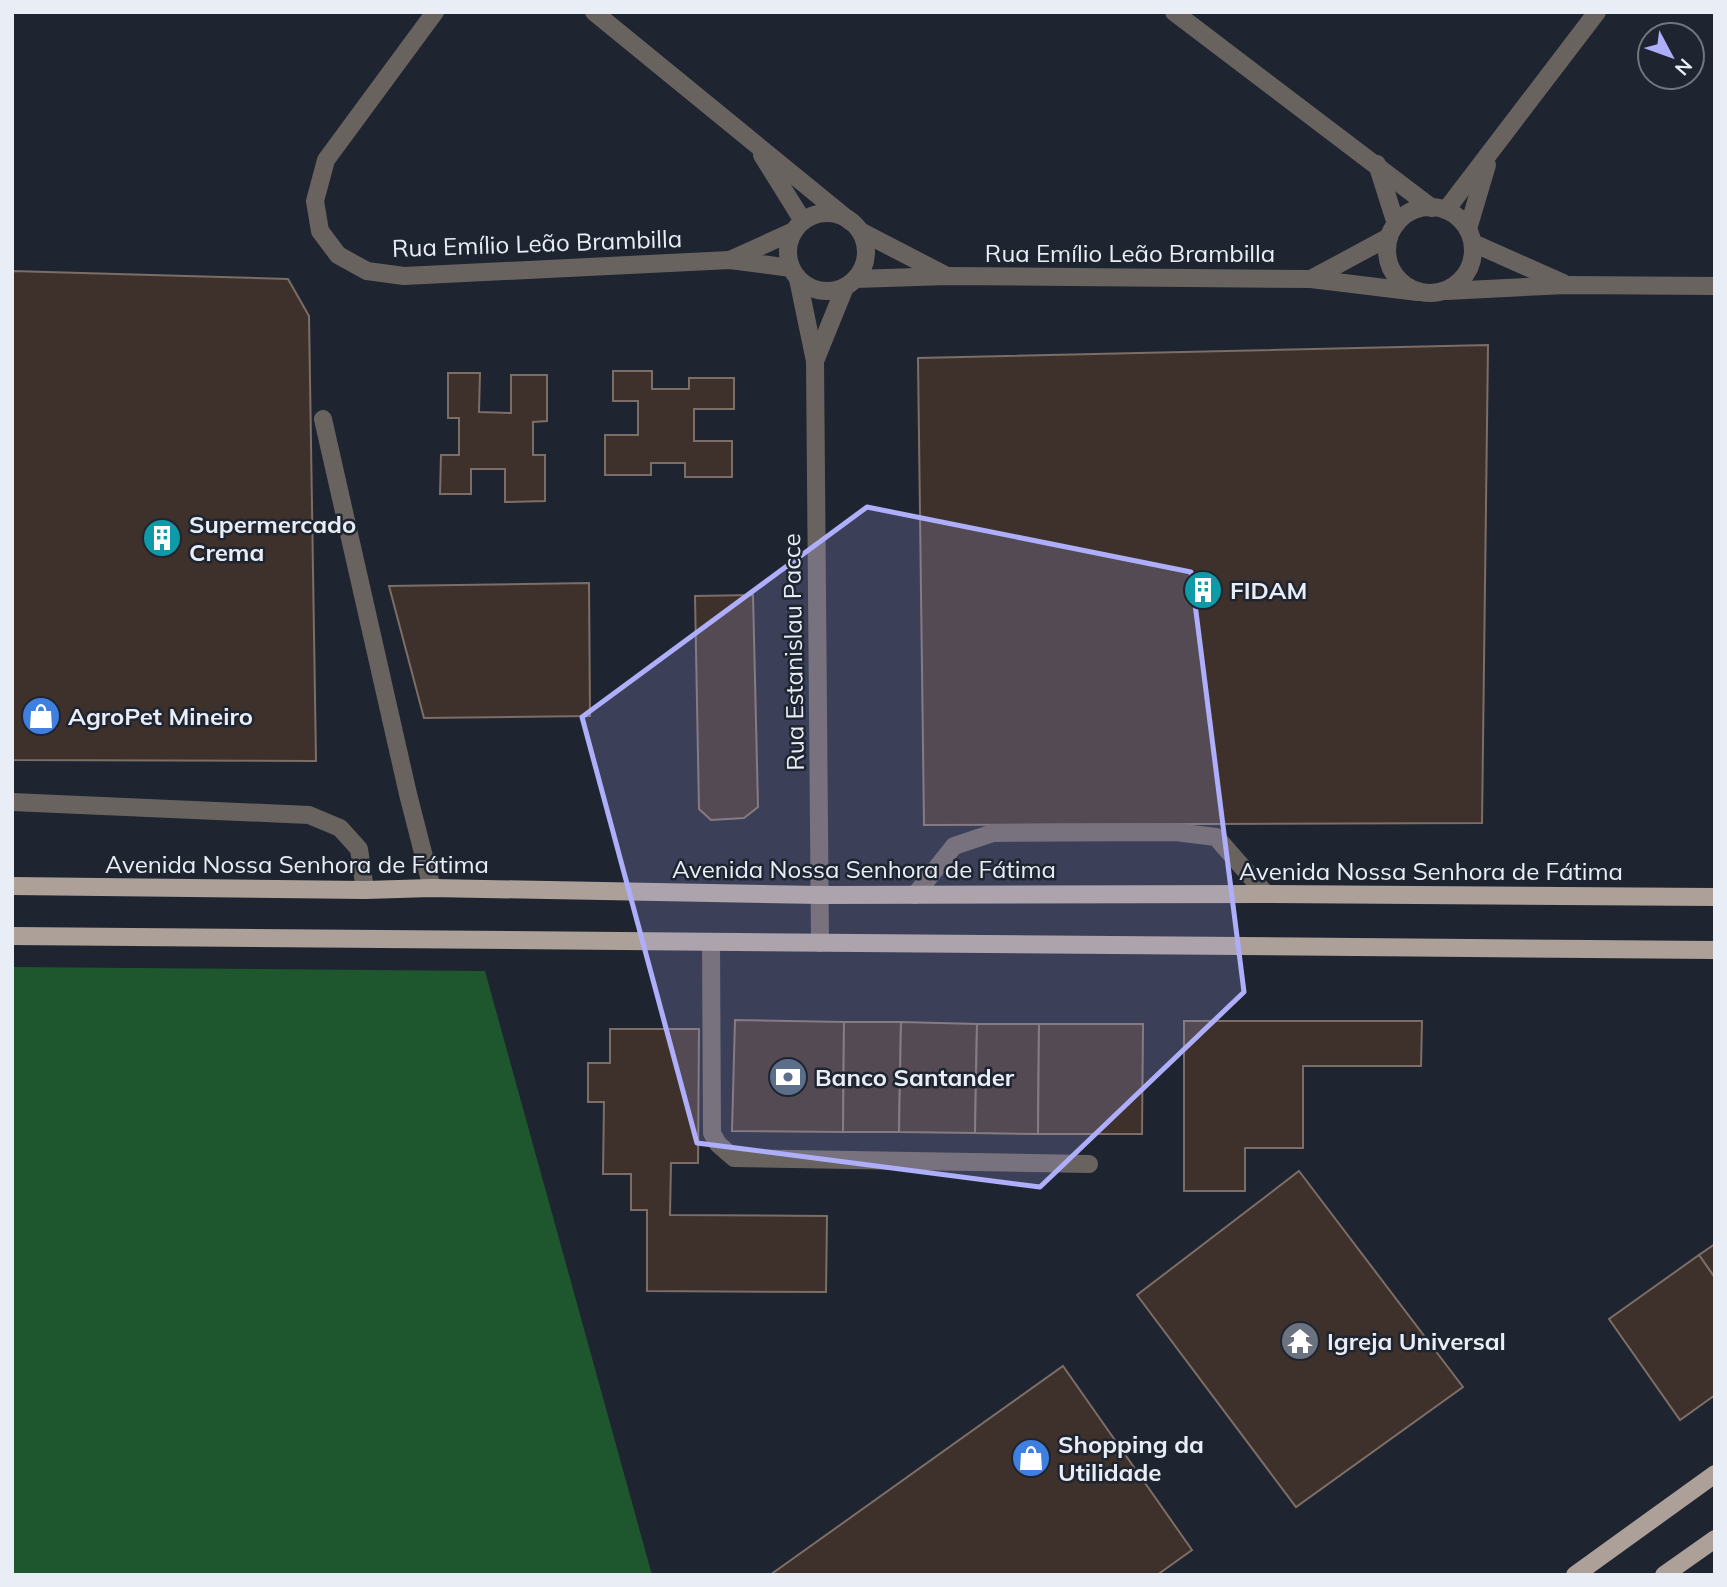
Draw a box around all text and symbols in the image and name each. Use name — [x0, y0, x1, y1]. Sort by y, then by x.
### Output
north arrow — [1636, 21, 1706, 91]
text: N — [1670, 54, 1698, 80]
street label: Rua Emílio Leão Brambilla — [391, 223, 683, 263]
street label: Rua Emílio Leão Brambilla — [985, 238, 1275, 268]
place label: Supermercado Crema — [189, 509, 356, 567]
building icon: Supermercado Crema — [141, 517, 183, 559]
street label: Rua Estanislau Pacce — [776, 533, 810, 771]
building icon: FIDAM — [1182, 569, 1224, 611]
place label: FIDAM — [1230, 575, 1307, 605]
shop icon: AgroPet Mineiro — [20, 695, 62, 737]
place label: AgroPet Mineiro — [68, 701, 253, 731]
street label: Avenida Nossa Senhora de Fátima — [105, 849, 489, 879]
street label: Avenida Nossa Senhora de Fátima — [672, 854, 1056, 884]
street label: Avenida Nossa Senhora de Fátima — [1239, 856, 1623, 886]
bank icon: Banco Santander — [767, 1056, 809, 1098]
place label: Banco Santander — [815, 1062, 1015, 1092]
temple icon: Igreja Universal — [1279, 1320, 1321, 1362]
place label: Igreja Universal — [1327, 1326, 1506, 1356]
place label: Shopping da Utilidade — [1058, 1429, 1204, 1487]
shop icon: Shopping da Utilidade — [1010, 1437, 1052, 1479]

